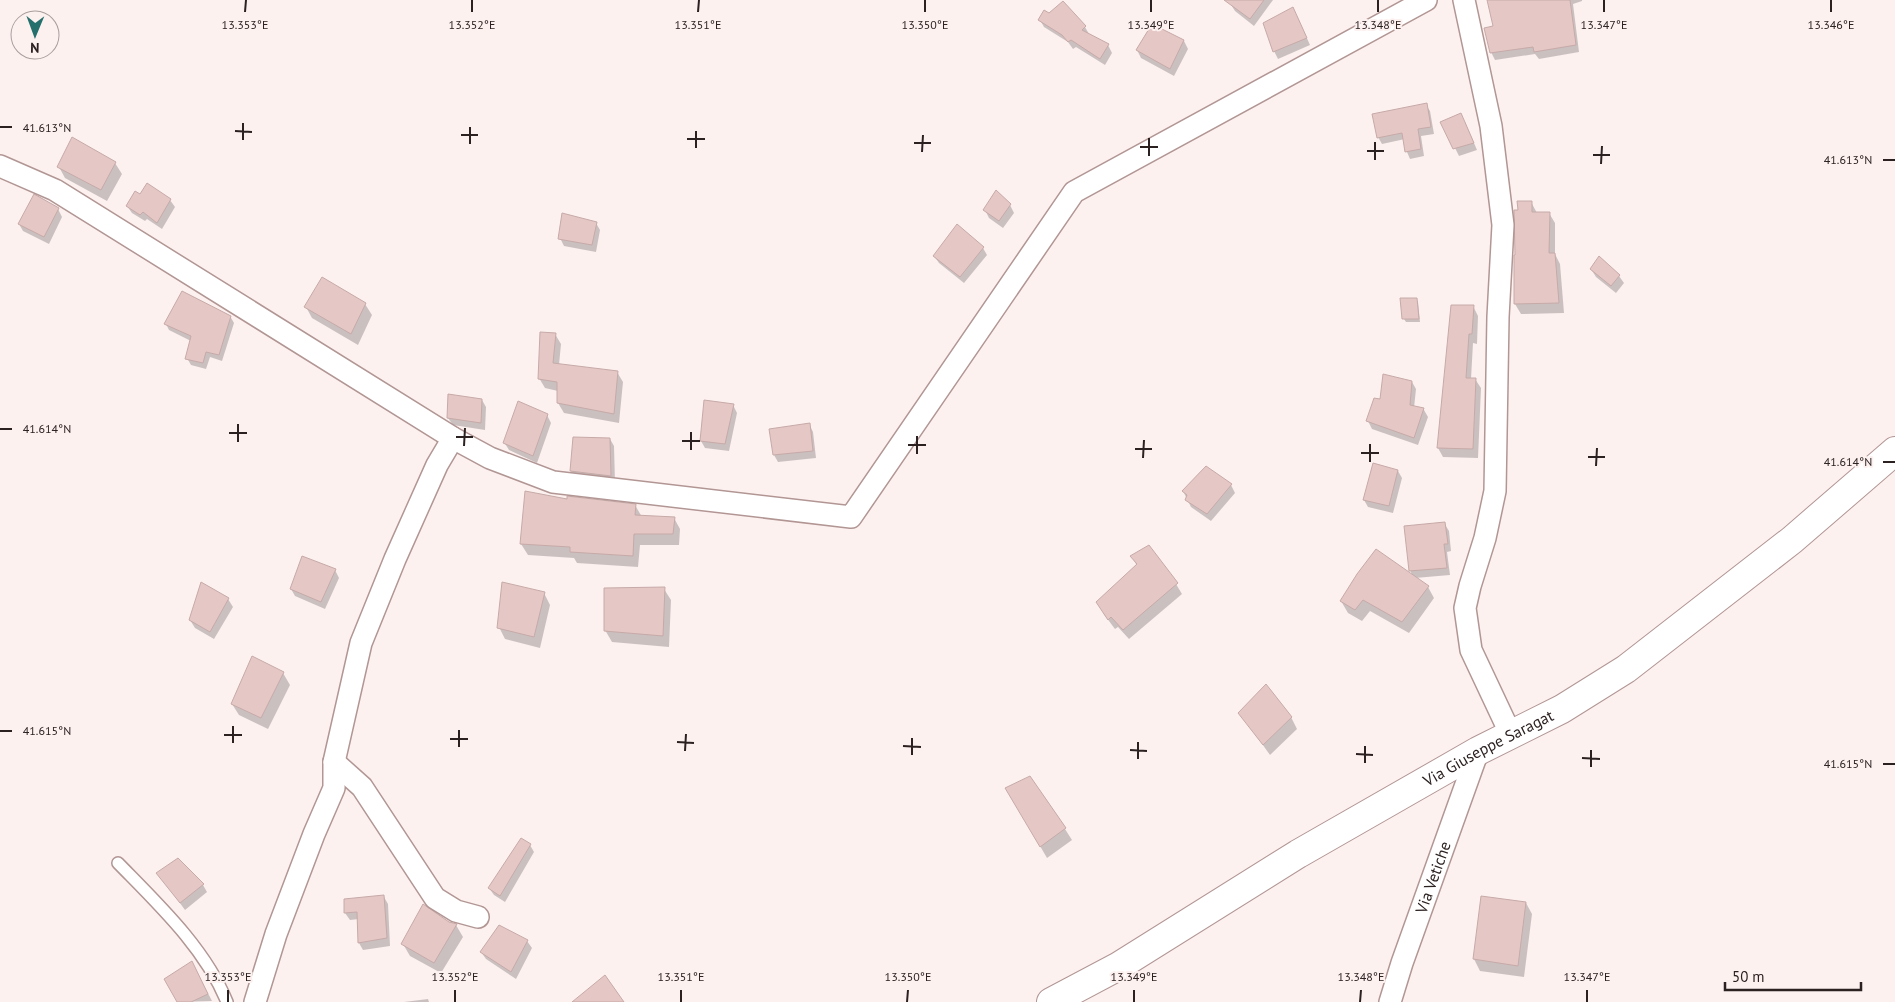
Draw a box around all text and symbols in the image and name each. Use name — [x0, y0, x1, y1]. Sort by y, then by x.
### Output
north arrow — [10, 10, 60, 60]
text: 13.353°E — [222, 17, 268, 32]
text: 13.352°E — [449, 17, 495, 32]
text: 13.351°E — [675, 17, 721, 32]
text: 13.350°E — [902, 17, 948, 32]
text: 13.349°E — [1128, 17, 1174, 32]
text: 13.348°E — [1355, 17, 1401, 32]
text: 13.347°E — [1581, 17, 1627, 32]
text: 13.346°E — [1808, 17, 1854, 32]
text: N — [30, 39, 40, 57]
text: 41.613°N — [23, 120, 71, 135]
text: 41.613°N — [1824, 152, 1872, 167]
text: 41.614°N — [23, 421, 71, 436]
text: 41.614°N — [1824, 454, 1872, 469]
street label: Via Giuseppe Saragat — [1418, 705, 1557, 791]
text: 41.615°N — [23, 723, 71, 738]
text: 41.615°N — [1824, 756, 1872, 771]
street label: Via Vetiche — [1410, 838, 1455, 917]
scale bar — [1725, 960, 1861, 992]
text: 50 m — [1732, 967, 1765, 986]
text: 13.353°E — [205, 969, 251, 984]
text: 13.352°E — [432, 969, 478, 984]
text: 13.351°E — [658, 969, 704, 984]
text: 13.350°E — [885, 969, 931, 984]
text: 13.349°E — [1111, 969, 1157, 984]
text: 13.348°E — [1338, 969, 1384, 984]
text: 13.347°E — [1564, 969, 1610, 984]

